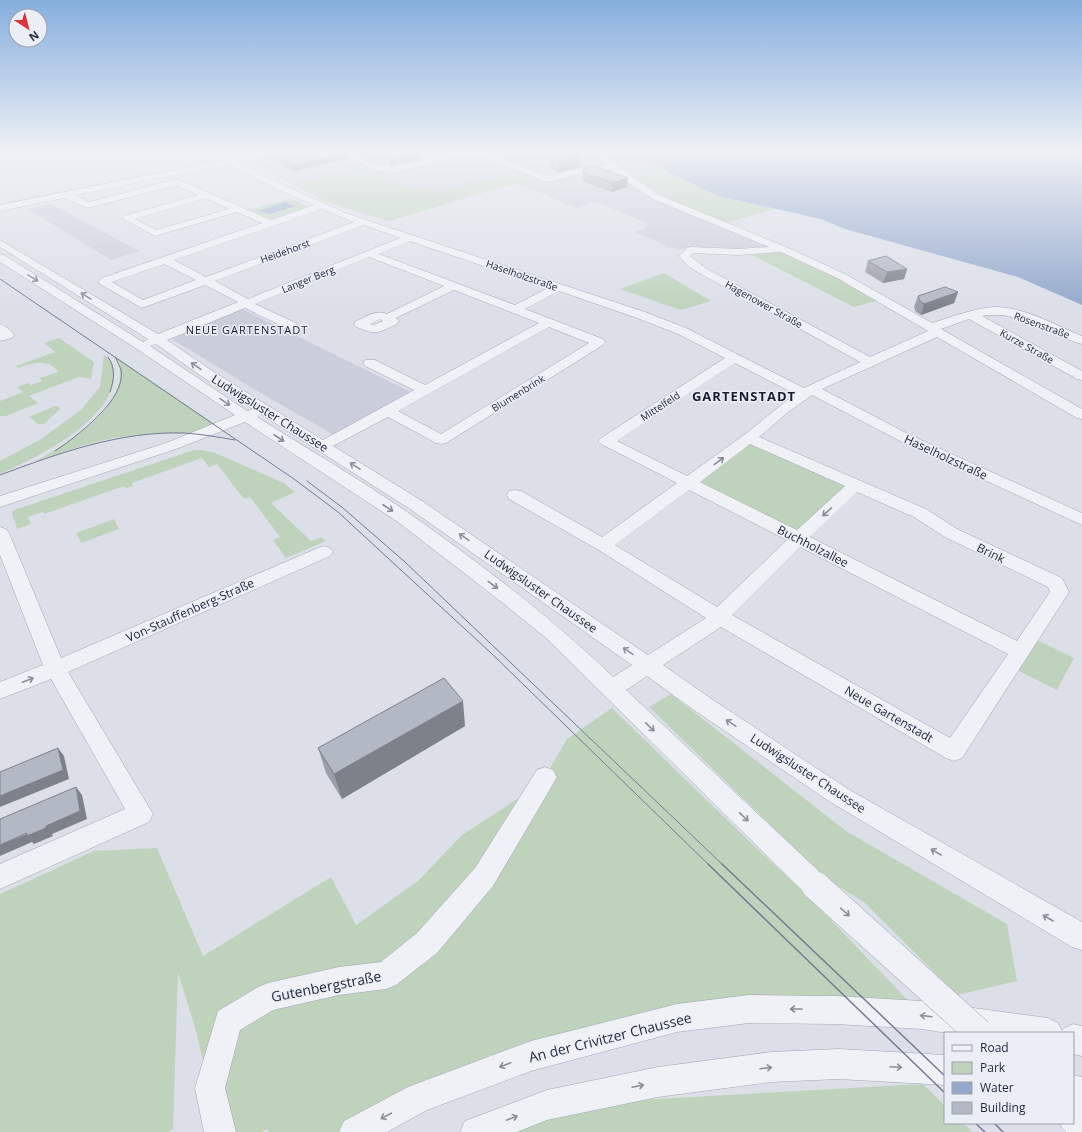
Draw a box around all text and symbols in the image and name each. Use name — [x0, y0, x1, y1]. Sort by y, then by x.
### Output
north arrow — [8, 8, 48, 48]
text: N — [26, 28, 42, 45]
street label: Heidehorst — [258, 235, 312, 266]
street label: Haselholzstraße — [484, 256, 560, 294]
street label: Langer Berg — [279, 262, 337, 296]
one-way arrow — [27, 275, 39, 283]
street label: Hagenower Straße — [723, 277, 806, 331]
one-way arrow — [81, 292, 92, 300]
street label: Rosenstraße — [1012, 308, 1072, 342]
district label: NEUE GARTENSTADT — [186, 322, 308, 337]
street label: Kurze Straße — [997, 325, 1057, 367]
one-way arrow — [190, 362, 201, 370]
street label: Ludwigsluster Chaussee — [208, 370, 332, 456]
street label: Blumenbrink — [489, 371, 548, 415]
district label: GARTENSTADT — [692, 387, 796, 405]
street label: Mittelfeld — [638, 388, 682, 424]
one-way arrow — [219, 398, 230, 406]
street label: Haselholzstraße — [902, 430, 991, 484]
one-way arrow — [273, 434, 285, 442]
one-way arrow — [713, 456, 724, 465]
one-way arrow — [349, 462, 361, 470]
one-way arrow — [382, 504, 393, 512]
one-way arrow — [822, 507, 832, 517]
street label: Buchholzallee — [775, 521, 852, 571]
one-way arrow — [458, 533, 469, 541]
street label: Brink — [974, 539, 1009, 567]
street label: Ludwigsluster Chaussee — [481, 545, 601, 637]
street label: Von-Stauffenberg-Straße — [123, 574, 257, 646]
one-way arrow — [487, 580, 498, 589]
one-way arrow — [623, 647, 634, 655]
one-way arrow — [21, 676, 33, 684]
street label: Neue Gartenstadt — [841, 682, 937, 746]
one-way arrow — [725, 719, 737, 727]
one-way arrow — [645, 722, 655, 732]
street label: Ludwigsluster Chaussee — [747, 729, 869, 817]
one-way arrow — [738, 812, 748, 821]
one-way arrow — [930, 848, 942, 856]
one-way arrow — [839, 908, 850, 917]
one-way arrow — [1042, 913, 1054, 921]
street label: Gutenbergstraße — [269, 966, 383, 1006]
one-way arrow — [790, 1005, 803, 1013]
street label: An der Crivitzer Chaussee — [527, 1008, 693, 1066]
one-way arrow — [920, 1012, 933, 1020]
legend — [944, 1032, 1074, 1124]
text: Road — [980, 1039, 1009, 1056]
text: Park — [980, 1059, 1006, 1076]
one-way arrow — [500, 1062, 512, 1070]
one-way arrow — [889, 1063, 902, 1071]
one-way arrow — [760, 1064, 773, 1071]
text: Water — [980, 1079, 1014, 1096]
one-way arrow — [631, 1081, 644, 1089]
text: Building — [980, 1099, 1026, 1116]
one-way arrow — [380, 1113, 392, 1120]
one-way arrow — [506, 1114, 518, 1122]

